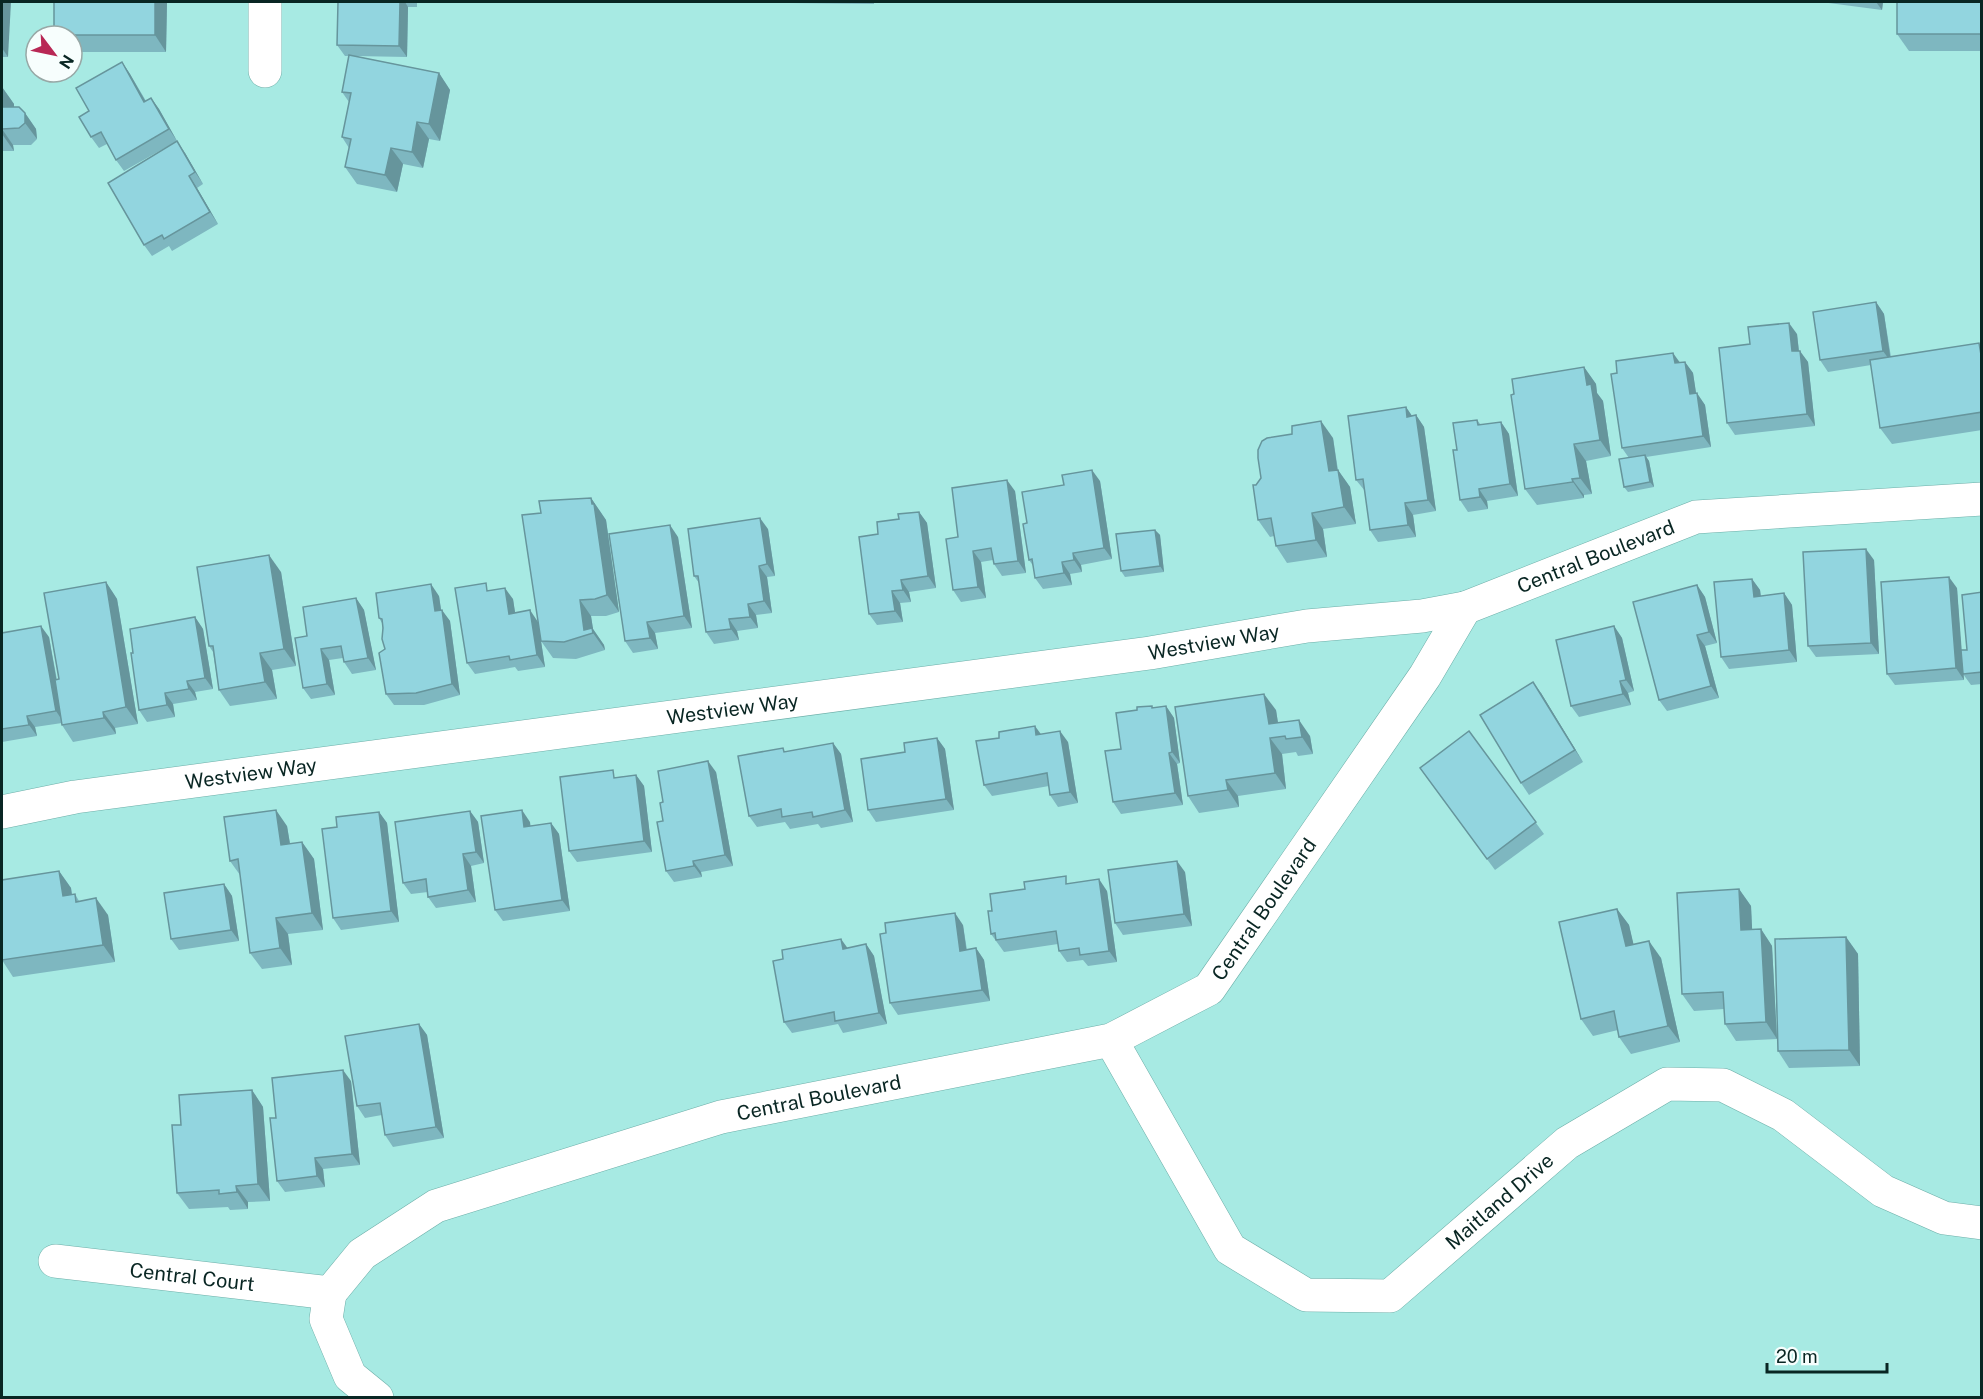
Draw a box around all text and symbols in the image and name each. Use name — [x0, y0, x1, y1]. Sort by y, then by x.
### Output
north arrow — [24, 24, 84, 84]
text: N — [55, 51, 78, 72]
street label: Central Boulevard — [1514, 515, 1678, 598]
street label: Westview Way — [1146, 619, 1282, 665]
street label: Westview Way — [665, 688, 800, 730]
street label: Westview Way — [183, 753, 319, 794]
street label: Central Boulevard — [1207, 834, 1321, 985]
street label: Central Boulevard — [735, 1070, 903, 1126]
street label: Maitland Drive — [1441, 1148, 1558, 1255]
street label: Central Court — [128, 1258, 256, 1296]
scale bar — [1767, 1336, 1887, 1374]
text: 20 m — [1776, 1346, 1818, 1367]

